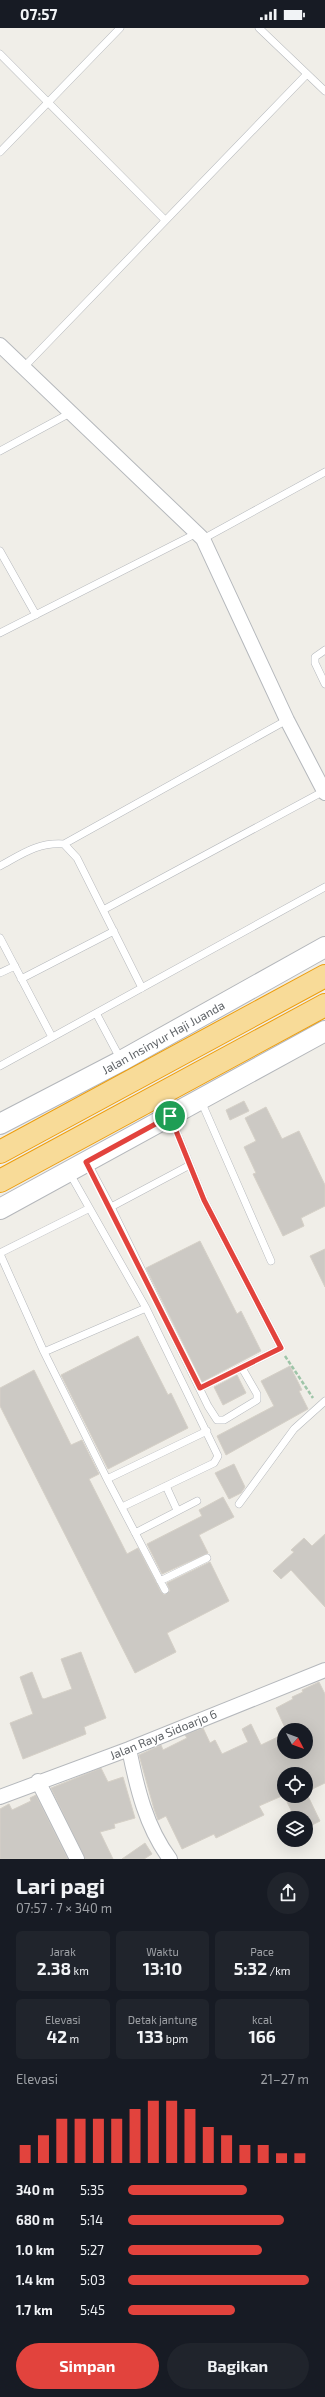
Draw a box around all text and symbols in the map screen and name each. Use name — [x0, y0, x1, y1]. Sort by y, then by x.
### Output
text: 07:57 — [20, 5, 57, 23]
street label: Jalan Insinyur Haji Juanda — [99, 997, 227, 1077]
pin — [153, 1099, 187, 1133]
icon: arrive — [159, 1105, 181, 1127]
street label: Jalan Raya Sidoarjo 6 — [107, 1706, 219, 1763]
north arrow — [277, 1723, 313, 1759]
map controls — [277, 1723, 313, 1847]
button: locate — [277, 1767, 313, 1803]
button: layers — [277, 1811, 313, 1847]
text: Lari pagi — [16, 1872, 105, 1898]
button: share — [267, 1872, 309, 1914]
text: 07:57 · 7 × 340 m — [16, 1900, 112, 1916]
text: Jarak — [50, 1945, 76, 1958]
text: Waktu — [146, 1945, 179, 1958]
text: Pace — [250, 1945, 274, 1958]
text: 2.38 — [37, 1958, 71, 1978]
text: 13:10 — [143, 1958, 182, 1978]
text: 5:32 — [234, 1958, 267, 1978]
text: km — [71, 1964, 89, 1977]
text: /km — [267, 1964, 290, 1977]
text: Elevasi — [45, 2013, 81, 2026]
text: Detak jantung — [128, 2013, 197, 2026]
text: kcal — [252, 2013, 272, 2026]
text: 42 — [46, 2026, 67, 2046]
text: 133 — [137, 2026, 163, 2046]
text: 166 — [248, 2026, 276, 2046]
text: m — [67, 2032, 79, 2045]
text: bpm — [163, 2032, 188, 2045]
text: Elevasi — [16, 2071, 58, 2087]
text: 21–27 m — [261, 2071, 309, 2087]
text: 340 m — [16, 2182, 54, 2198]
text: 5:35 — [80, 2182, 104, 2198]
text: 680 m — [16, 2212, 54, 2228]
text: 5:14 — [80, 2212, 103, 2228]
text: 1.0 km — [16, 2242, 55, 2258]
text: 5:27 — [80, 2242, 104, 2258]
text: 1.4 km — [16, 2272, 55, 2288]
text: 5:03 — [80, 2272, 105, 2288]
text: 1.7 km — [16, 2302, 53, 2318]
text: 5:45 — [80, 2302, 105, 2318]
button: Simpan — [16, 2343, 159, 2389]
button: Bagikan — [167, 2343, 309, 2389]

